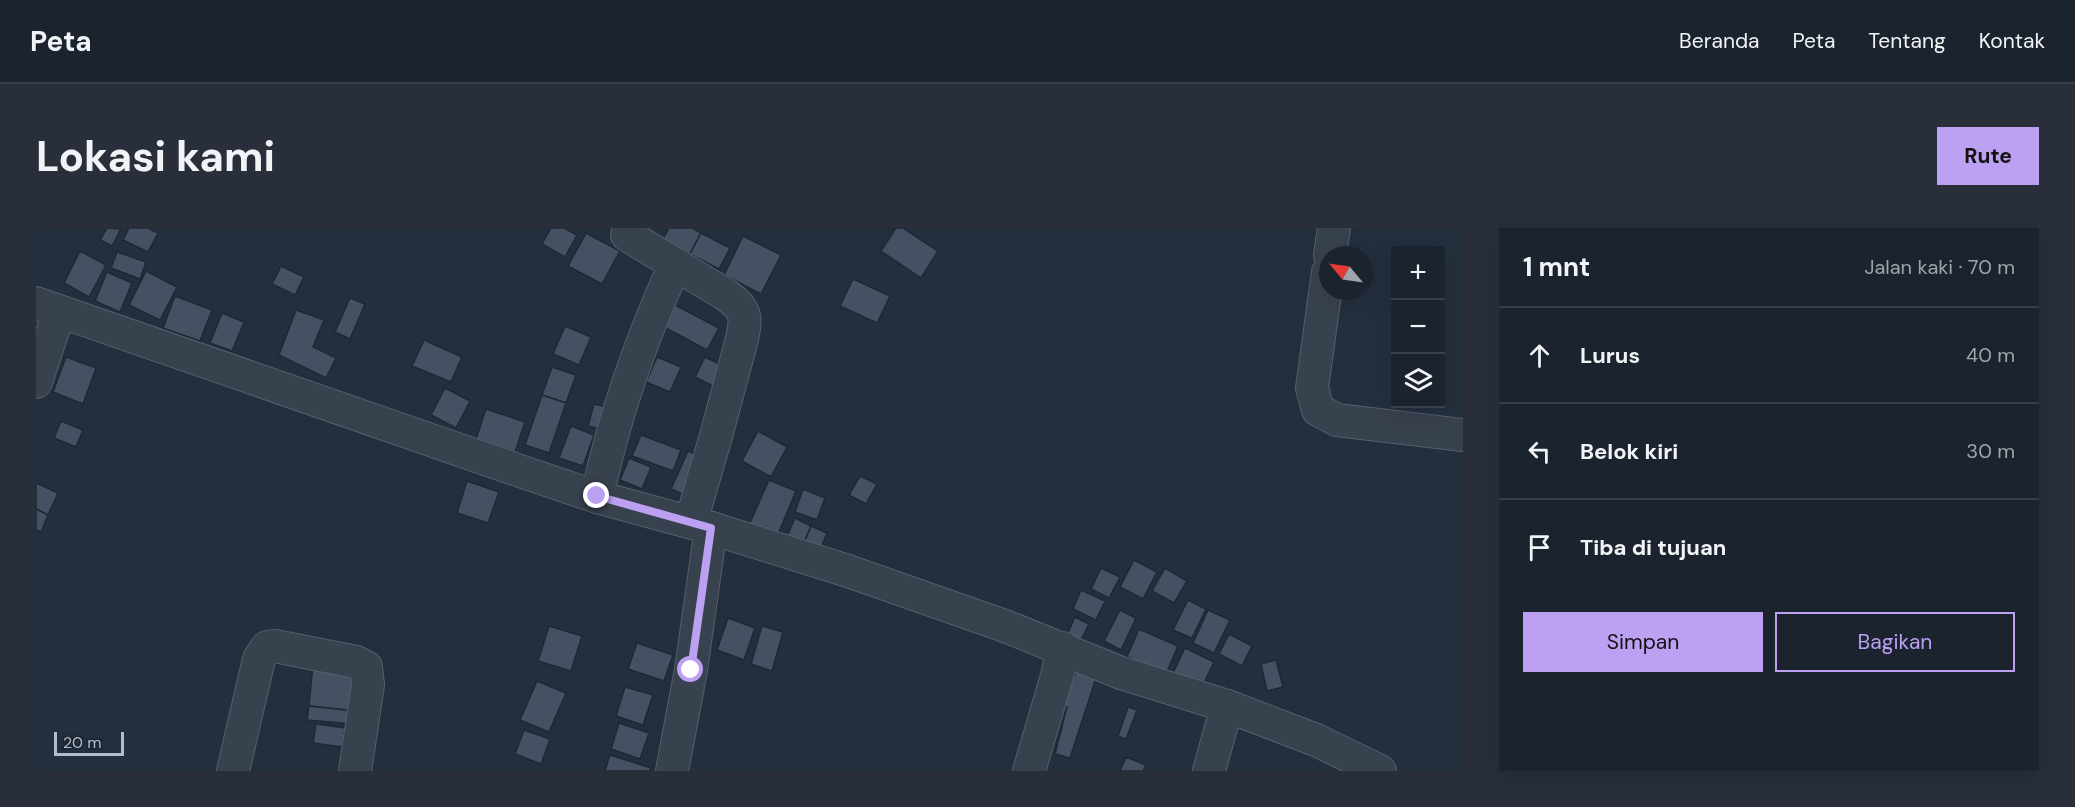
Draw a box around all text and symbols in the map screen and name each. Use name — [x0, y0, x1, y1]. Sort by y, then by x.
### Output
text: Peta — [30, 23, 92, 60]
text: Beranda — [1679, 27, 1760, 55]
text: Peta — [1793, 27, 1835, 55]
text: Tentang — [1868, 27, 1946, 55]
text: Kontak — [1979, 27, 2045, 55]
button: Rute — [1937, 127, 2039, 185]
text: Lokasi kami — [36, 129, 275, 184]
north arrow — [1319, 246, 1373, 300]
map controls — [1391, 246, 1445, 408]
button: + — [1391, 246, 1445, 300]
text: 1 mnt — [1523, 250, 1590, 284]
text: Jalan kaki · 70 m — [1864, 254, 2015, 280]
button: − — [1391, 300, 1445, 354]
icon: ahead — [1523, 339, 1556, 372]
text: Lurus — [1580, 341, 1640, 370]
text: 40 m — [1966, 342, 2015, 368]
button: layers — [1391, 354, 1445, 408]
icon: left — [1523, 435, 1556, 468]
text: Belok kiri — [1580, 437, 1678, 466]
text: 30 m — [1966, 438, 2015, 464]
route end — [583, 482, 609, 508]
icon: arrive — [1523, 531, 1556, 564]
text: Tiba di tujuan — [1580, 533, 1726, 562]
button: Simpan — [1523, 612, 1763, 672]
button: Bagikan — [1775, 612, 2015, 672]
route start — [677, 656, 703, 682]
scale bar — [54, 729, 124, 756]
text: 20 m — [63, 732, 102, 753]

